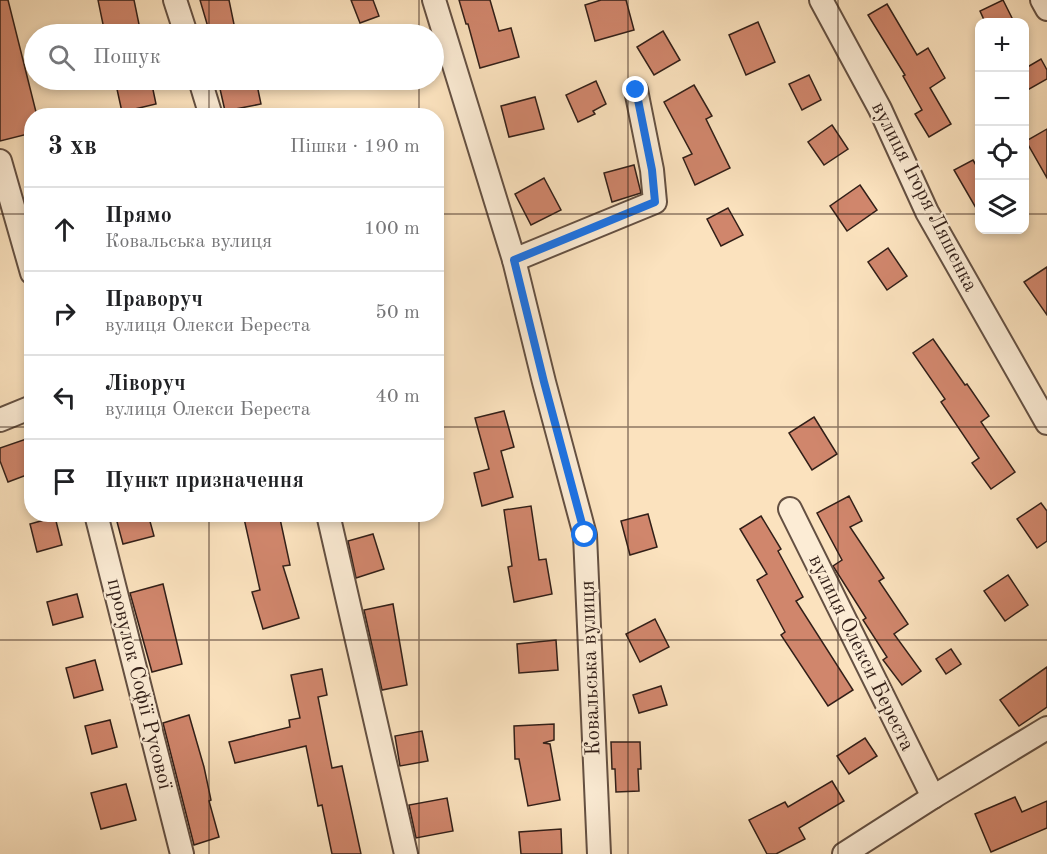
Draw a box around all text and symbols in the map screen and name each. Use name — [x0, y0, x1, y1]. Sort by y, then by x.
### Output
map controls — [975, 18, 1029, 234]
button: + — [975, 18, 1029, 72]
search box — [24, 24, 444, 90]
icon: search — [45, 41, 78, 74]
text: Пошук — [93, 46, 161, 68]
button: − — [975, 72, 1029, 126]
route end — [622, 76, 648, 102]
street label: вулиця Ігоря Ляшенка — [867, 99, 981, 295]
button: locate — [975, 126, 1029, 180]
text: 3 хв — [48, 134, 97, 160]
text: Пішки · 190 m — [290, 137, 420, 157]
button: layers — [975, 180, 1029, 234]
text: Прямо — [105, 205, 172, 227]
icon: ahead — [48, 213, 81, 246]
text: 100 m — [364, 219, 420, 239]
text: Ковальська вулиця — [105, 232, 272, 252]
text: Праворуч — [105, 289, 203, 311]
icon: right — [48, 297, 81, 330]
text: 50 m — [375, 303, 420, 323]
text: вулиця Олекси Береста — [105, 316, 311, 336]
text: Ліворуч — [105, 373, 186, 395]
icon: left — [48, 381, 81, 414]
text: 40 m — [375, 387, 420, 407]
text: вулиця Олекси Береста — [105, 400, 311, 420]
icon: arrive — [48, 465, 81, 498]
text: Пункт призначення — [105, 470, 304, 492]
route start — [571, 521, 597, 547]
street label: вулиця Олекси Береста — [804, 551, 918, 755]
street label: провулок Софії Русової — [103, 576, 175, 792]
street label: Ковальська вулиця — [577, 580, 605, 756]

